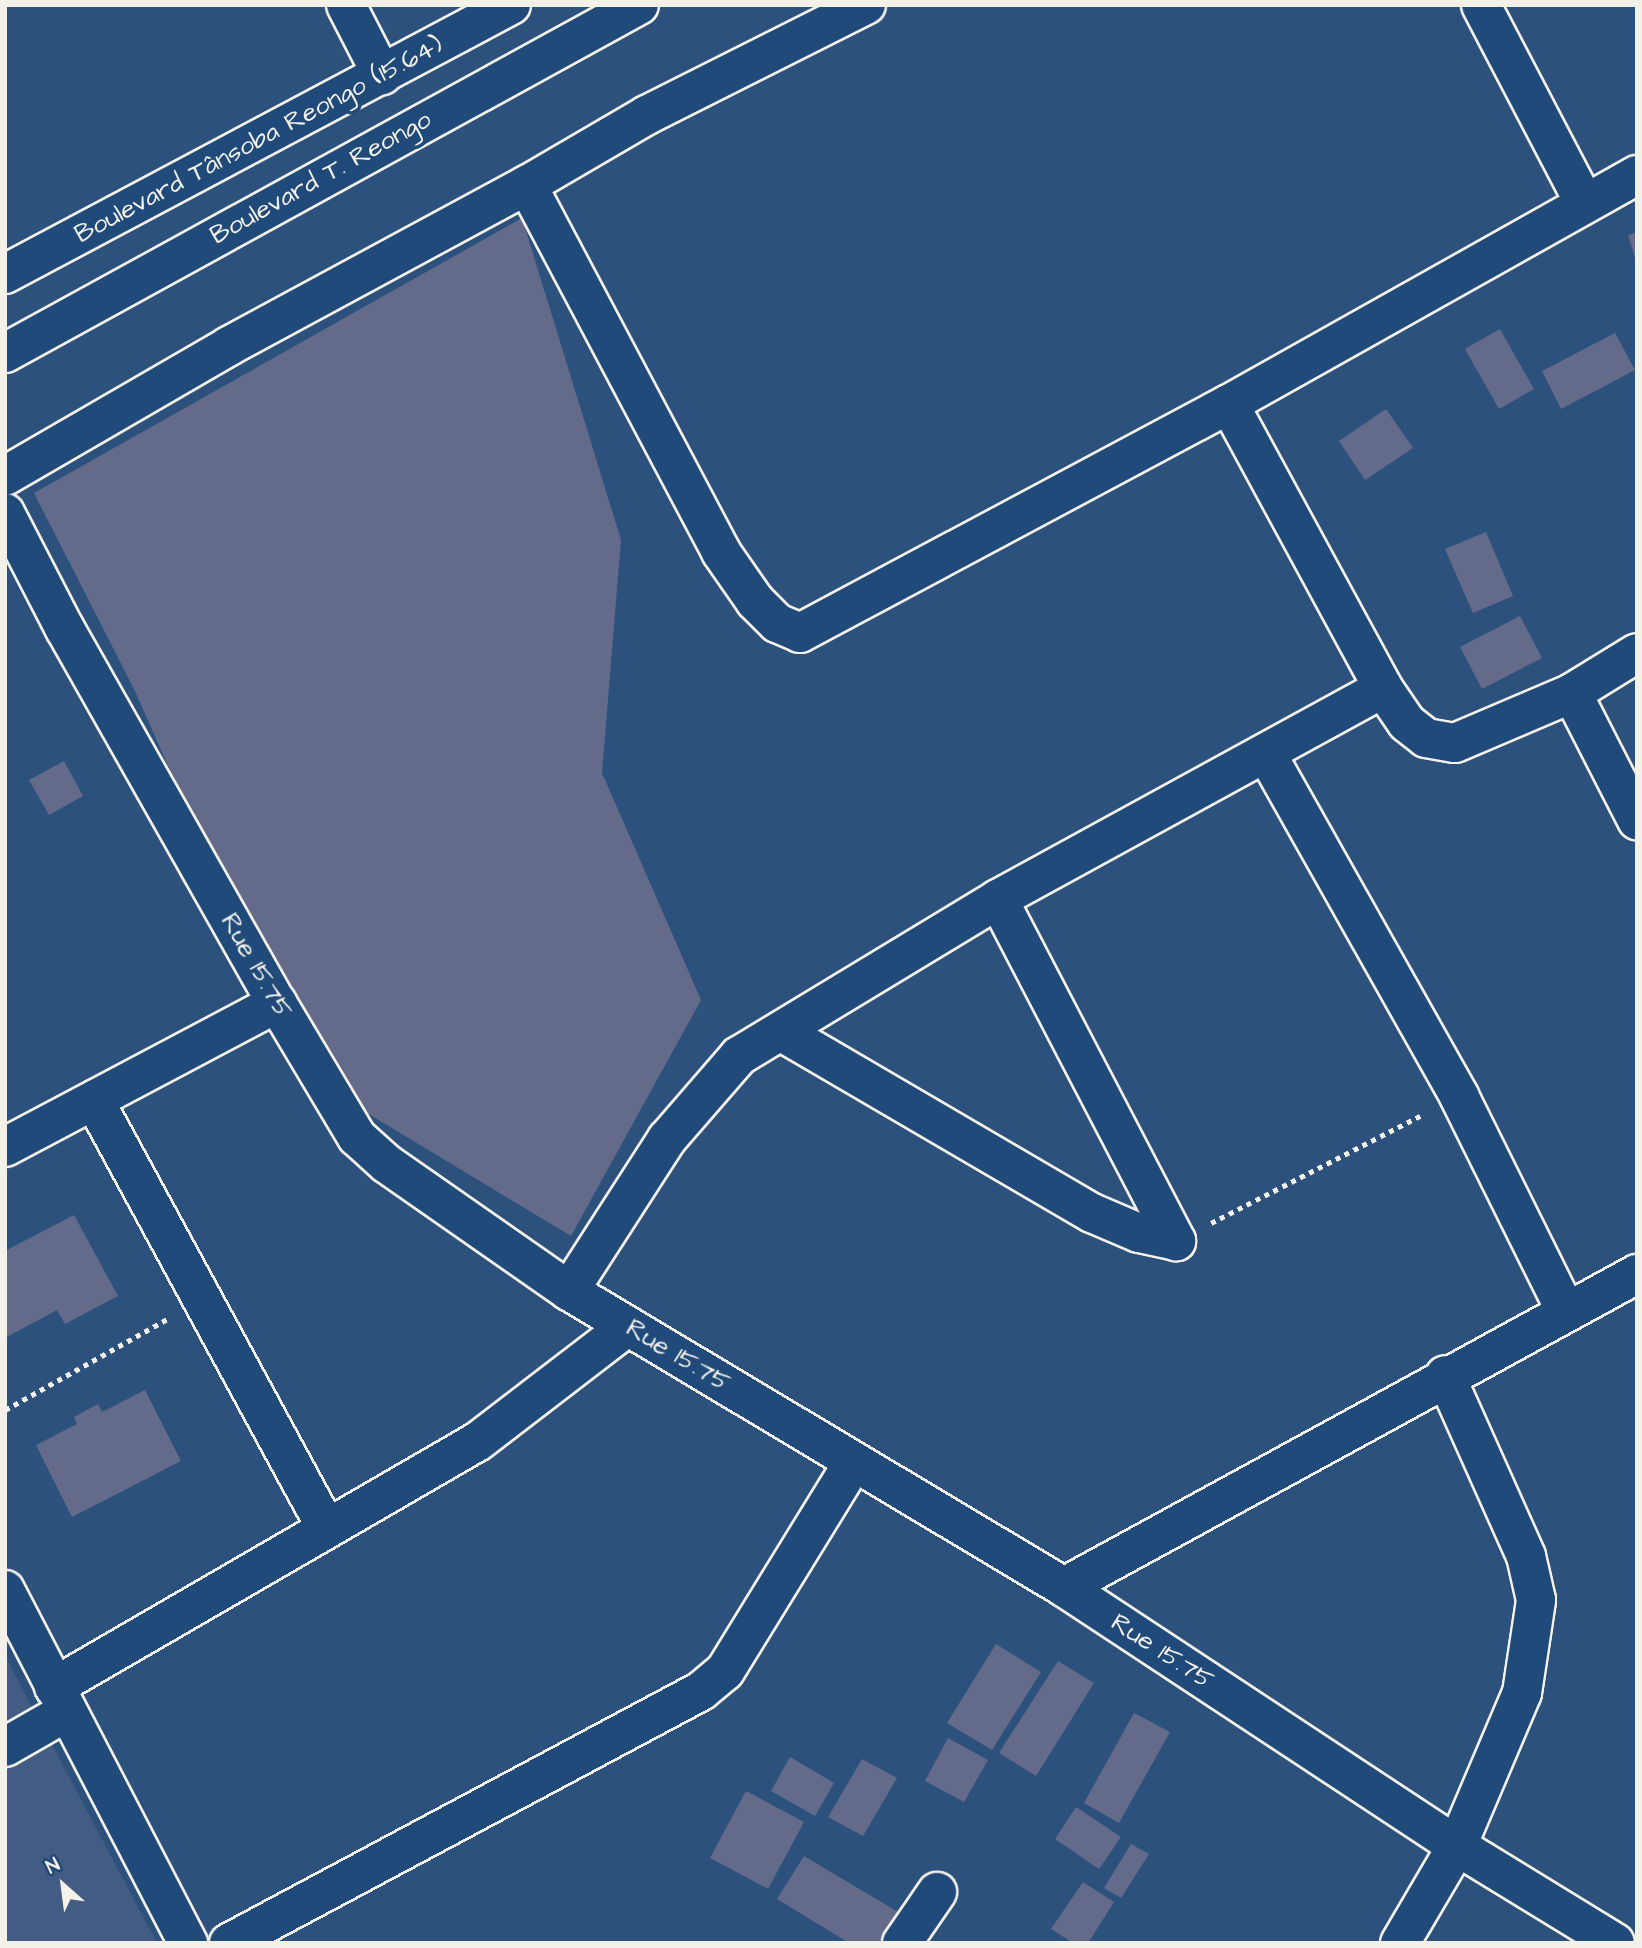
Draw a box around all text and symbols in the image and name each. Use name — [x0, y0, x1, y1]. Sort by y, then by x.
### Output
street label: Boulevard Tânsoba Reongo (15.64) — [70, 29, 448, 251]
street label: Boulevard T. Reongo — [205, 104, 437, 252]
street label: Rue 15.75 — [213, 908, 299, 1024]
street label: Rue 15.75 — [620, 1313, 736, 1399]
street label: Rue 15.75 — [1105, 1607, 1219, 1697]
north arrow — [28, 1850, 98, 1920]
text: N — [41, 1851, 65, 1881]

